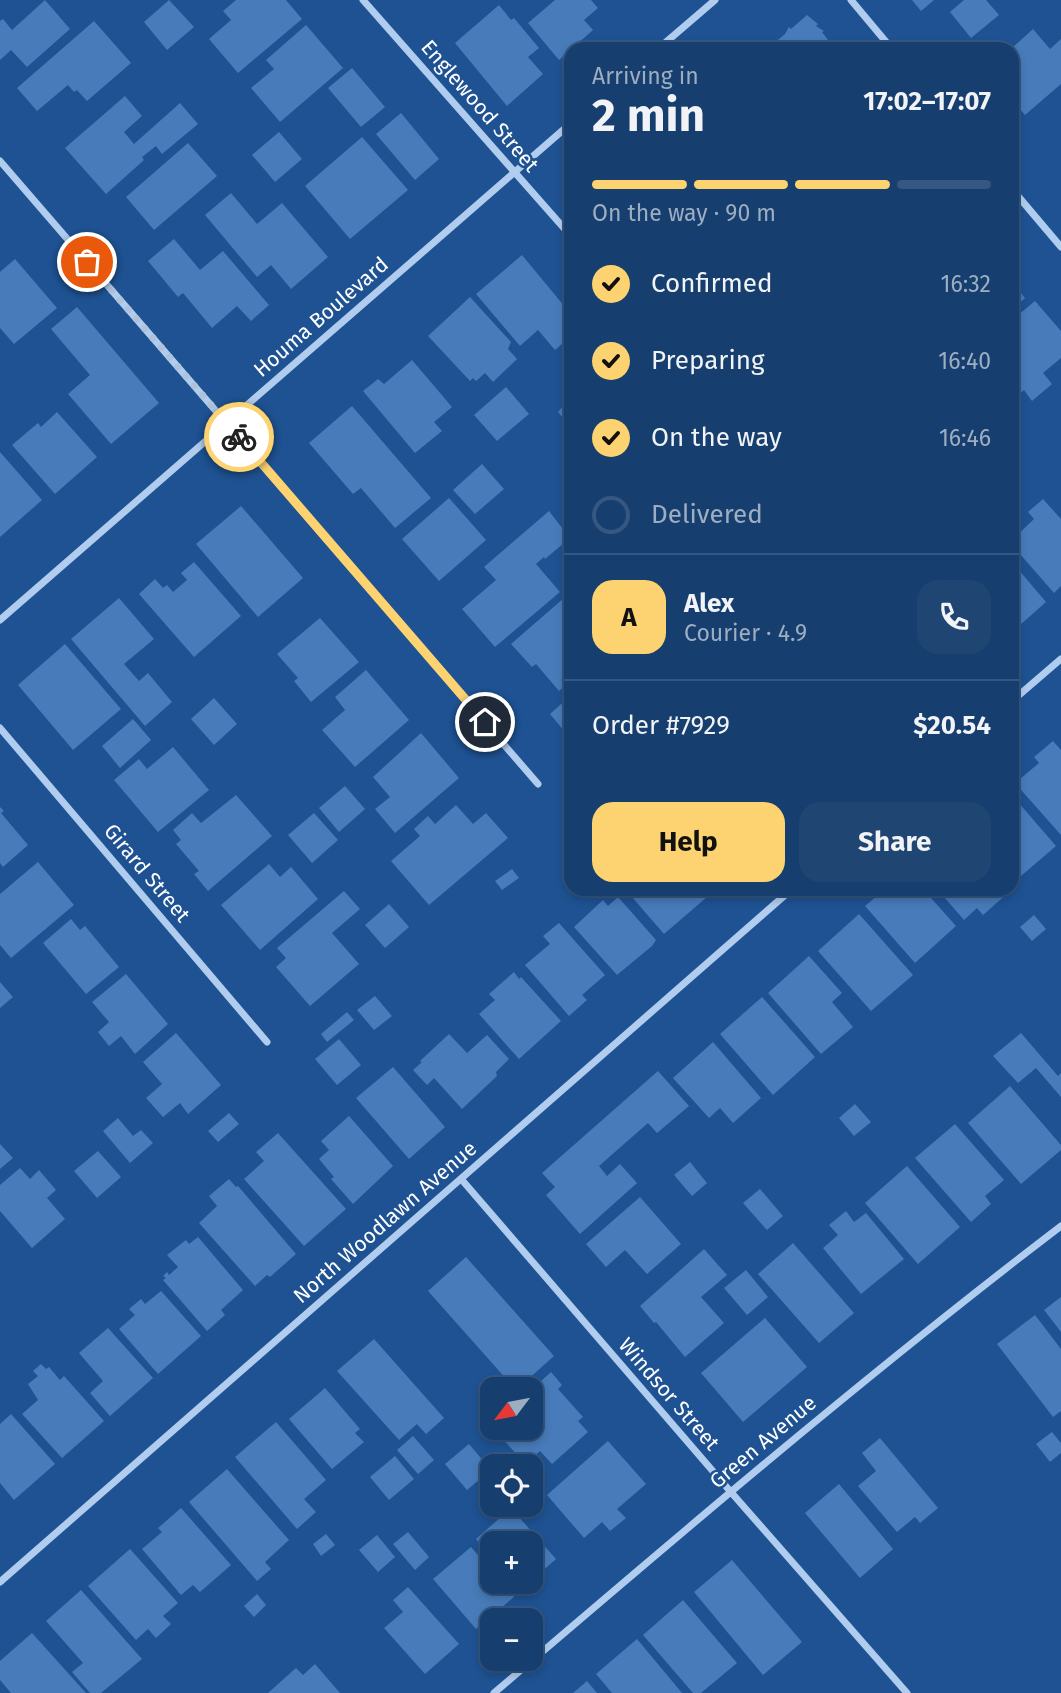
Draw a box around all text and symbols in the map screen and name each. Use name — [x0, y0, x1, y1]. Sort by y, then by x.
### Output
street label: Englewood Street — [416, 35, 545, 178]
text: Arriving in — [592, 62, 699, 90]
text: 17:02–17:07 — [863, 86, 991, 117]
text: 2 min — [592, 88, 705, 143]
text: On the way · 90 m — [592, 199, 776, 227]
pin — [57, 232, 117, 292]
icon: bag — [68, 243, 106, 281]
street label: Houma Boulevard — [248, 251, 394, 383]
icon: check — [592, 265, 630, 303]
text: Confirmed — [651, 268, 772, 299]
text: 16:32 — [940, 270, 991, 298]
icon: check — [592, 342, 630, 380]
text: Preparing — [651, 345, 764, 376]
text: 16:40 — [938, 347, 991, 375]
courier — [204, 402, 274, 472]
icon: bike — [220, 418, 258, 456]
icon: check — [592, 419, 630, 457]
text: On the way — [651, 422, 782, 453]
text: 16:46 — [939, 424, 991, 452]
text: Delivered — [651, 499, 763, 530]
button: phone — [917, 580, 991, 654]
text: Alex — [684, 588, 734, 619]
text: A — [621, 602, 637, 633]
text: Courier · 4.9 — [684, 619, 807, 647]
pin — [455, 692, 515, 752]
icon: home — [466, 703, 504, 741]
text: Order #7929 — [592, 710, 730, 741]
text: $20.54 — [913, 710, 991, 741]
button: Help — [592, 802, 785, 882]
button: Share — [799, 802, 991, 882]
street label: Girard Street — [98, 818, 196, 928]
street label: North Woodlawn Avenue — [288, 1135, 482, 1309]
street label: Windsor Street — [613, 1332, 725, 1456]
north arrow — [480, 1377, 542, 1440]
map controls — [480, 1377, 543, 1671]
street label: Green Avenue — [704, 1390, 822, 1494]
button: locate — [480, 1454, 543, 1517]
button: + — [480, 1531, 543, 1594]
button: − — [480, 1608, 543, 1671]

